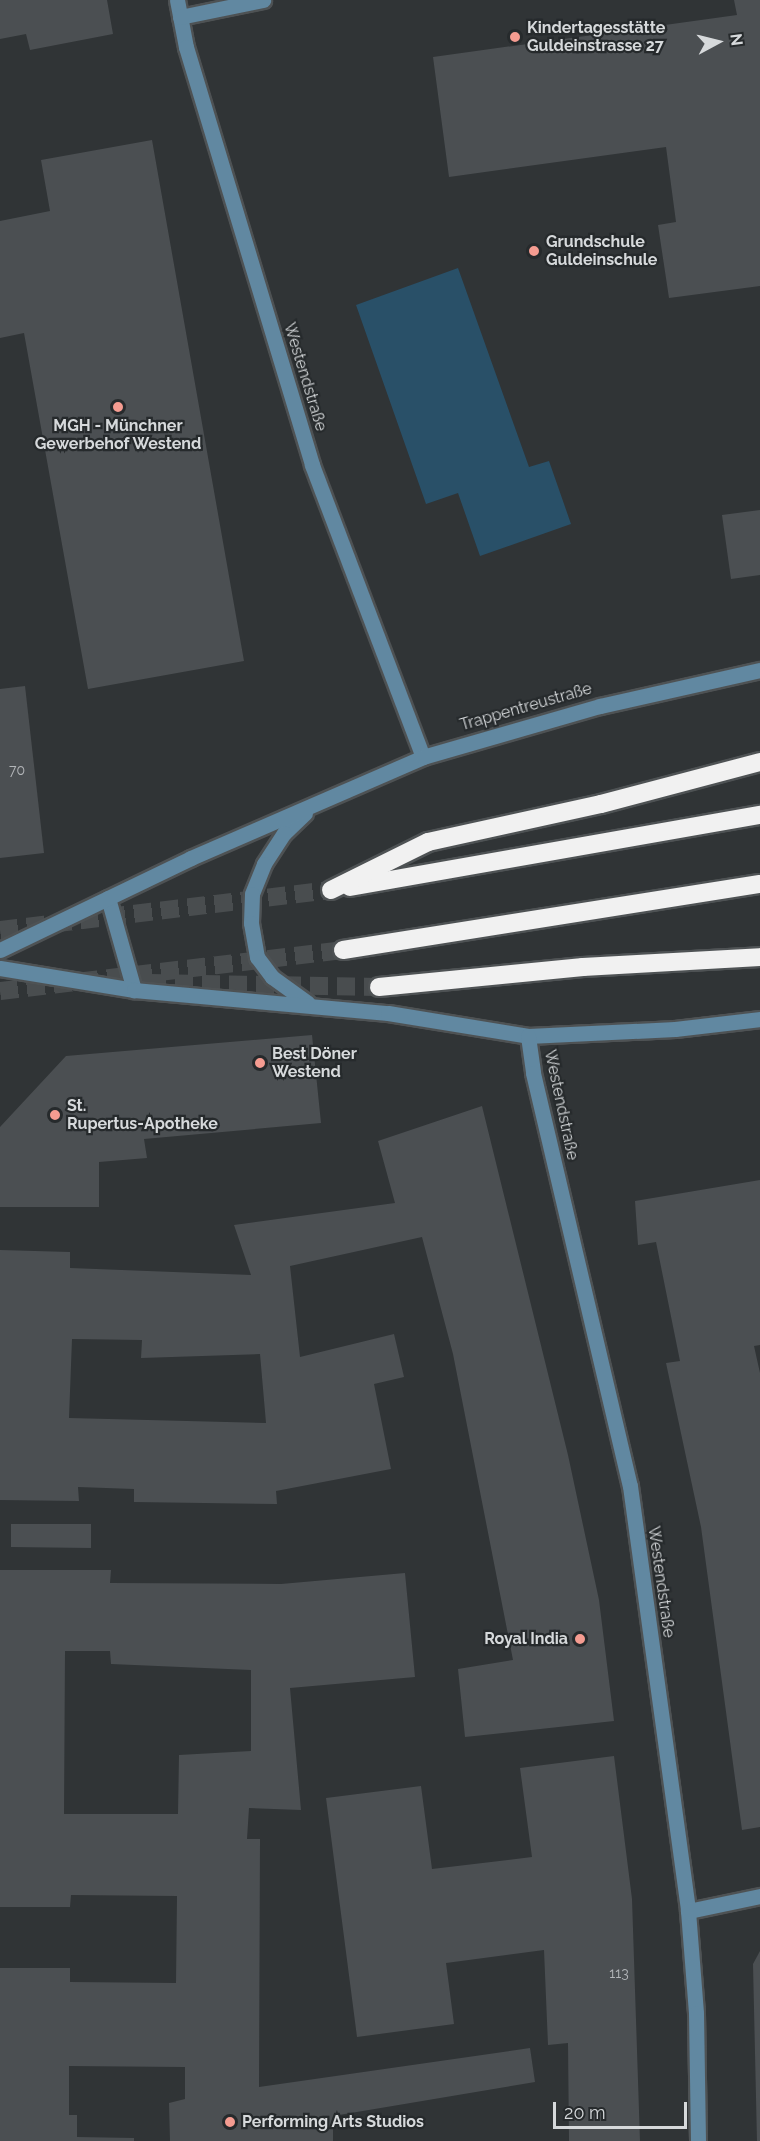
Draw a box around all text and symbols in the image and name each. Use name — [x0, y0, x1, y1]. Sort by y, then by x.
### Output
north arrow — [688, 12, 748, 72]
place label: Kindertagesstätte Guldeinstrasse 27 — [527, 18, 665, 56]
marker: Kindertagesstätte Guldeinstrasse 27 — [508, 30, 522, 44]
text: N — [726, 33, 747, 47]
place label: Grundschule Guldeinschule — [546, 232, 657, 270]
marker: Grundschule Guldeinschule — [527, 244, 541, 258]
street label: Westendstraße — [279, 321, 331, 433]
marker: MGH - Münchner Gewerbehof Westend — [111, 400, 125, 414]
place label: MGH - Münchner Gewerbehof Westend — [34, 416, 202, 454]
street label: Trappentreustraße — [458, 679, 594, 735]
house number: 70 — [9, 762, 25, 778]
place label: Best Döner Westend — [272, 1044, 357, 1082]
street label: Westendstraße — [540, 1048, 582, 1162]
marker: Best Döner Westend — [253, 1056, 267, 1070]
place label: St. Rupertus-Apotheke — [67, 1096, 218, 1134]
marker: St. Rupertus-Apotheke — [48, 1108, 62, 1122]
street label: Westendstraße — [644, 1525, 678, 1639]
place label: Royal India — [484, 1629, 568, 1649]
marker: Royal India — [573, 1632, 587, 1646]
house number: 113 — [609, 1965, 629, 1981]
scale bar — [556, 2090, 690, 2128]
text: 20 m — [564, 2102, 606, 2123]
place label: Performing Arts Studios — [242, 2112, 424, 2132]
marker: Performing Arts Studios — [223, 2115, 237, 2129]

